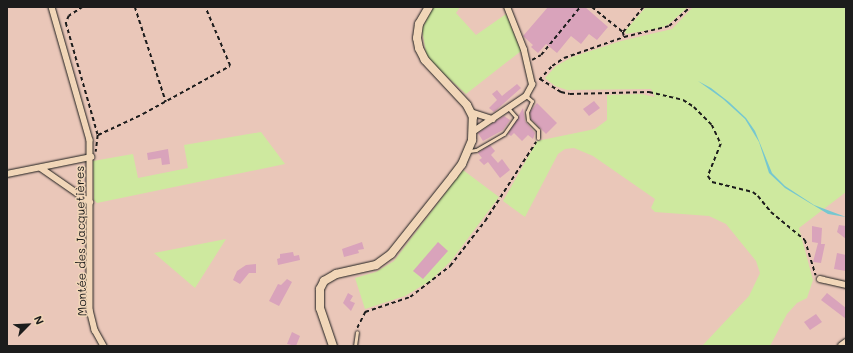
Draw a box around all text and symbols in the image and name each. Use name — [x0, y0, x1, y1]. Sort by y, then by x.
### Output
street label: Montée des Jacquetières — [72, 166, 90, 316]
north arrow — [8, 305, 48, 345]
text: N — [31, 313, 48, 327]

